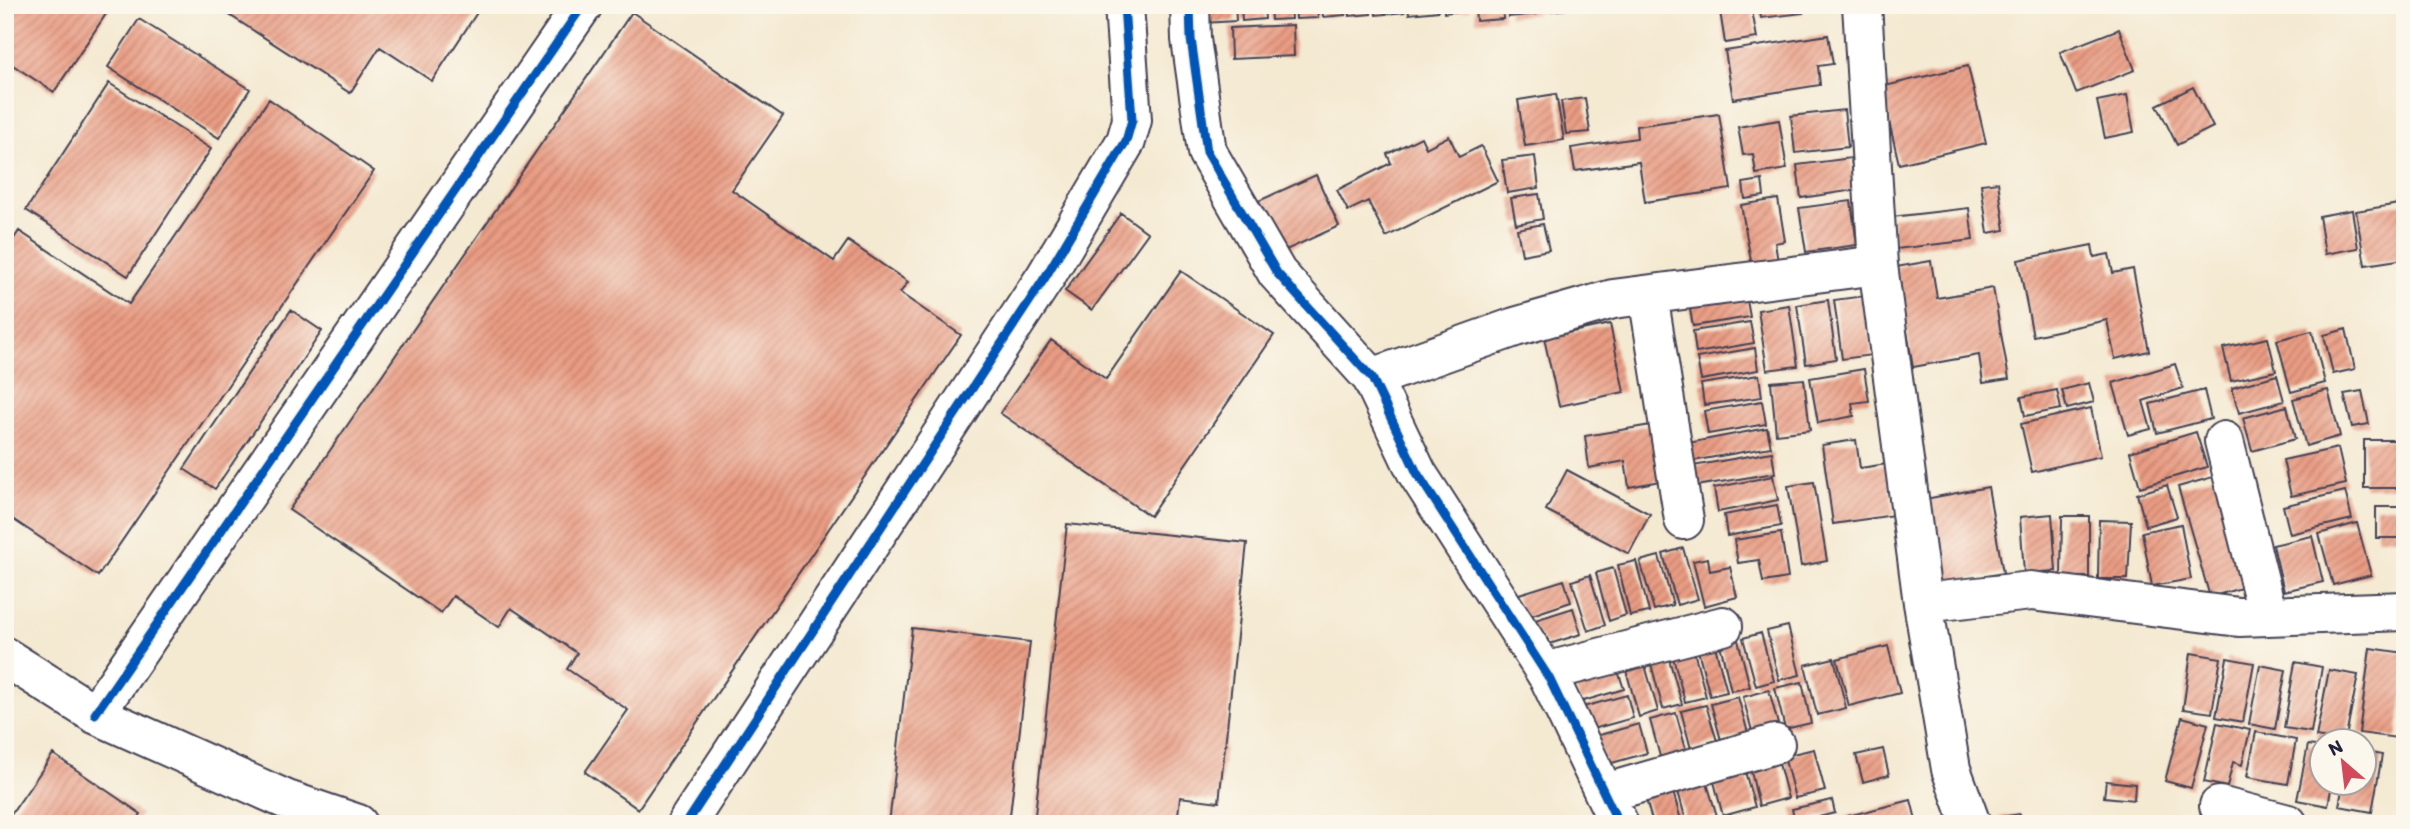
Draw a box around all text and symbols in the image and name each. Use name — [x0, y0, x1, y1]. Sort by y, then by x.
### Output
north arrow — [2308, 728, 2378, 798]
text: N — [2324, 734, 2346, 761]

